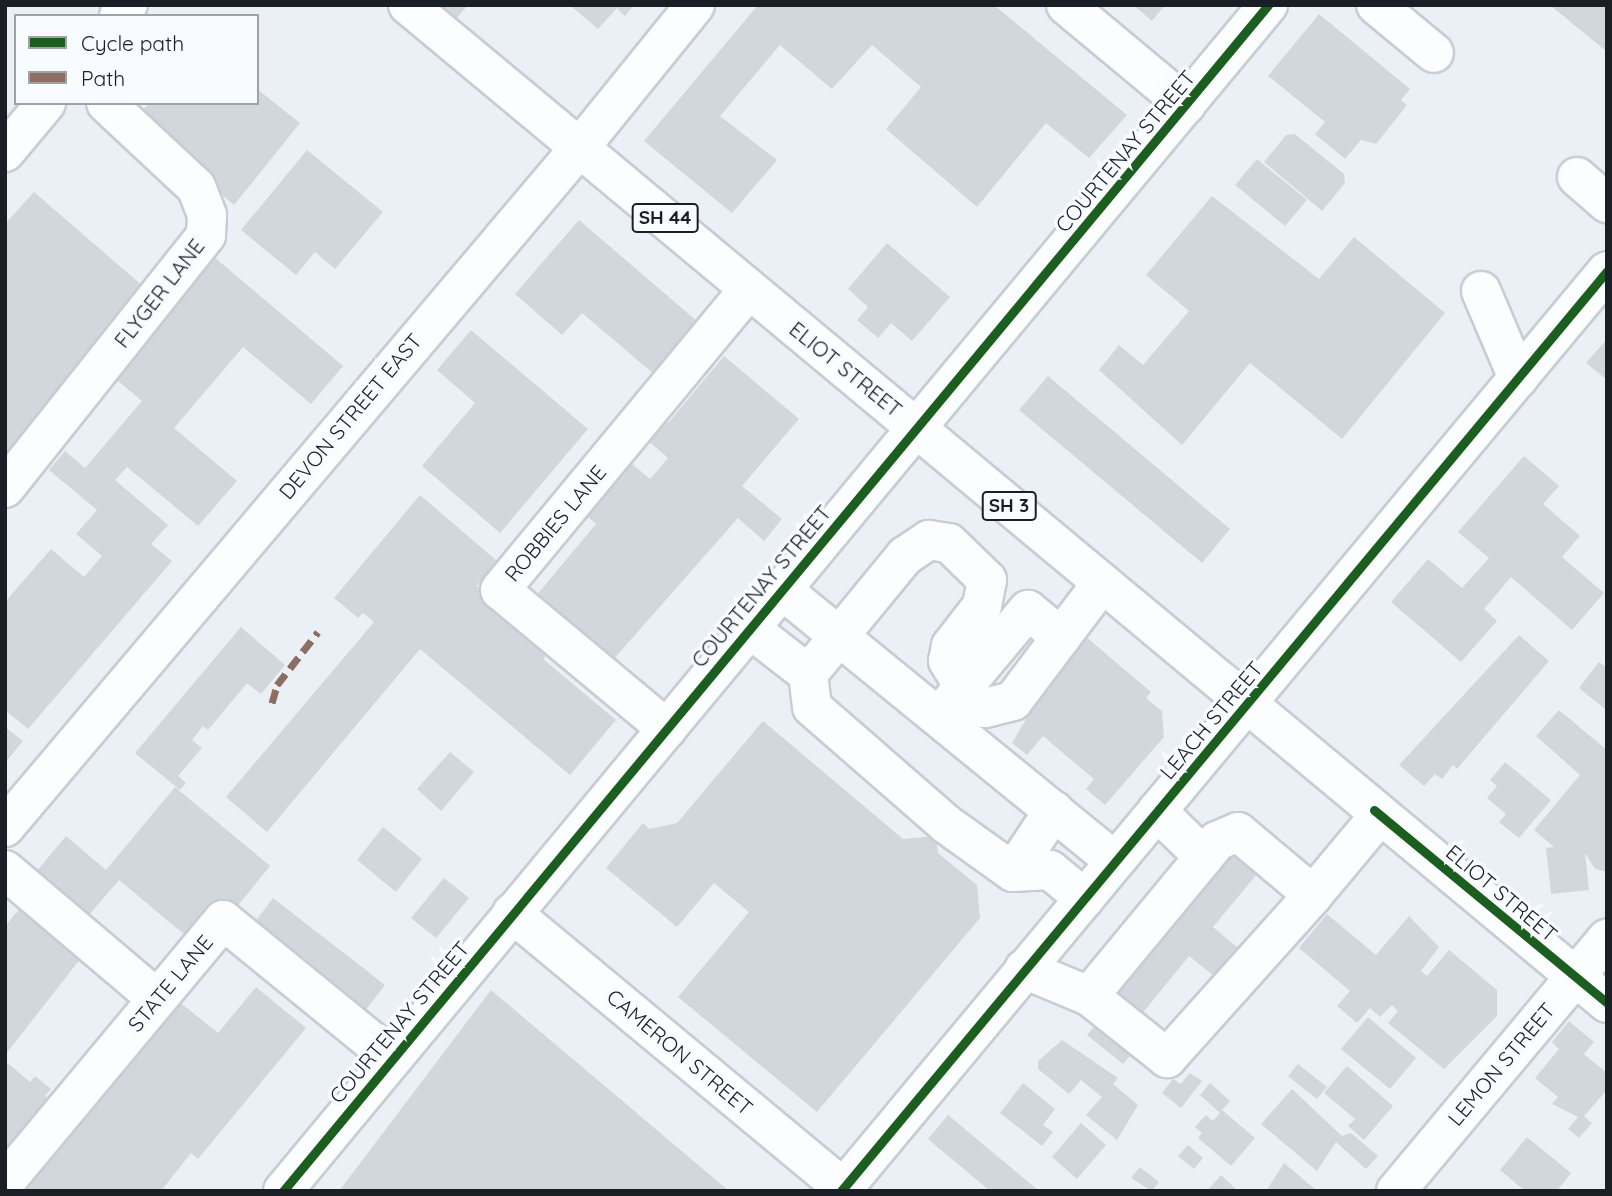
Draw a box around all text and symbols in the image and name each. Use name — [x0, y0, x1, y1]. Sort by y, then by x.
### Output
legend — [14, 14, 259, 105]
text: Cycle path — [81, 30, 184, 56]
text: Path — [81, 65, 125, 91]
street label: COURTENAY STREET — [1050, 65, 1200, 237]
road number: SH 44 — [630, 202, 700, 233]
street label: FLYGER LANE — [109, 234, 209, 352]
street label: ELIOT STREET — [785, 316, 907, 422]
street label: DEVON STREET EAST — [273, 328, 427, 504]
street label: ROBBIES LANE — [499, 460, 611, 586]
road number: SH 3 — [981, 491, 1037, 522]
street label: COURTENAY STREET — [686, 500, 836, 672]
street label: LEACH STREET — [1154, 656, 1268, 784]
street label: ELIOT STREET — [1441, 839, 1563, 947]
street label: STATE LANE — [122, 930, 218, 1036]
street label: COURTENAY STREET — [324, 936, 474, 1108]
street label: CAMERON STREET — [602, 984, 758, 1120]
street label: LEMON STREET — [1442, 997, 1560, 1131]

